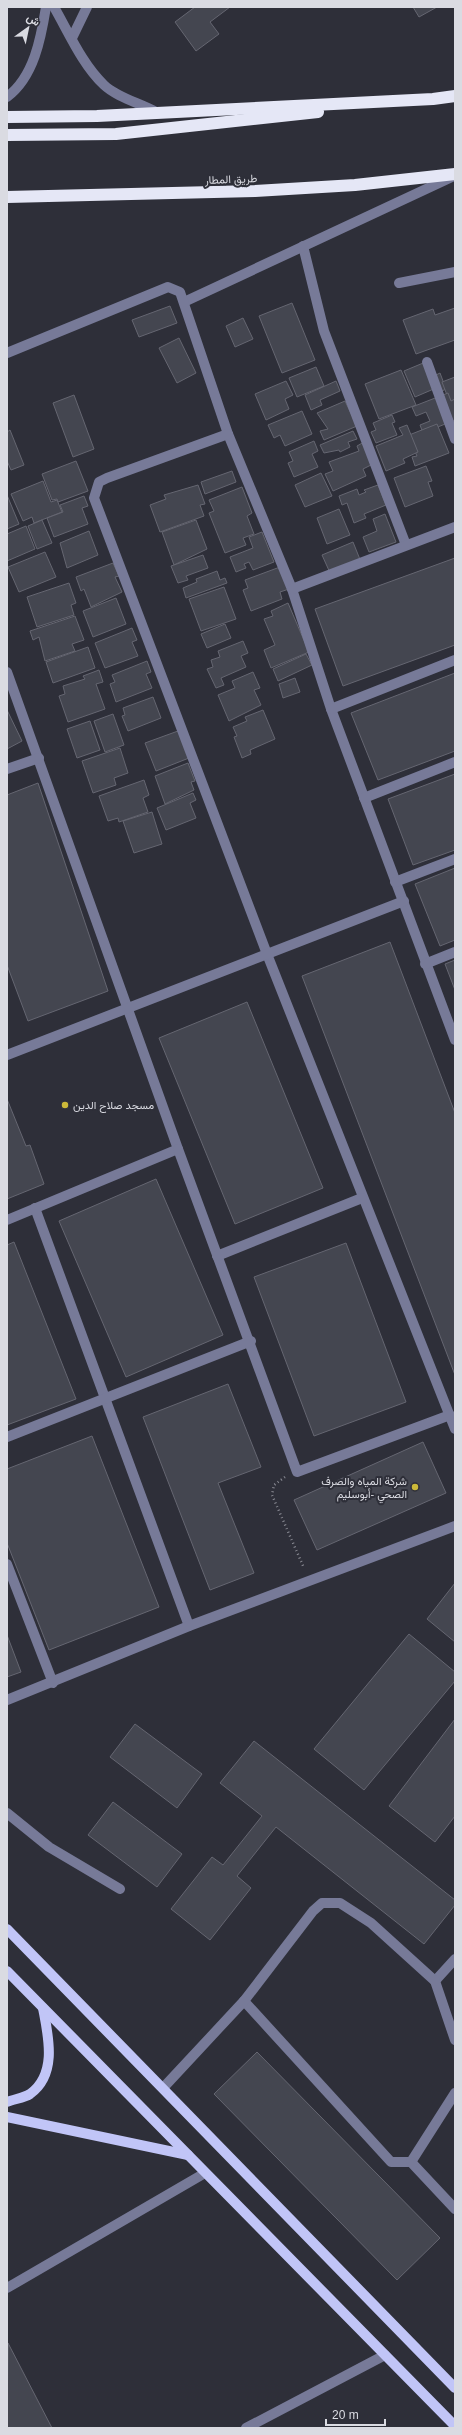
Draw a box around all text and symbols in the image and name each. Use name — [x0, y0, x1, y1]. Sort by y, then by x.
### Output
north arrow — [8, 8, 48, 48]
text: ش — [24, 11, 42, 29]
street label: طريق المطار — [204, 172, 257, 187]
place label: مسجد صلاح الدين — [73, 1099, 154, 1113]
marker: مسجد صلاح الدين — [60, 1100, 70, 1110]
place label: شركة المياه والصرف الصحي -أبوسليم — [321, 1475, 407, 1504]
marker: شركة المياه والصرف الصحي -أبوسليم — [410, 1482, 420, 1492]
scale bar — [326, 2401, 385, 2427]
text: 20 m — [332, 2408, 359, 2422]

